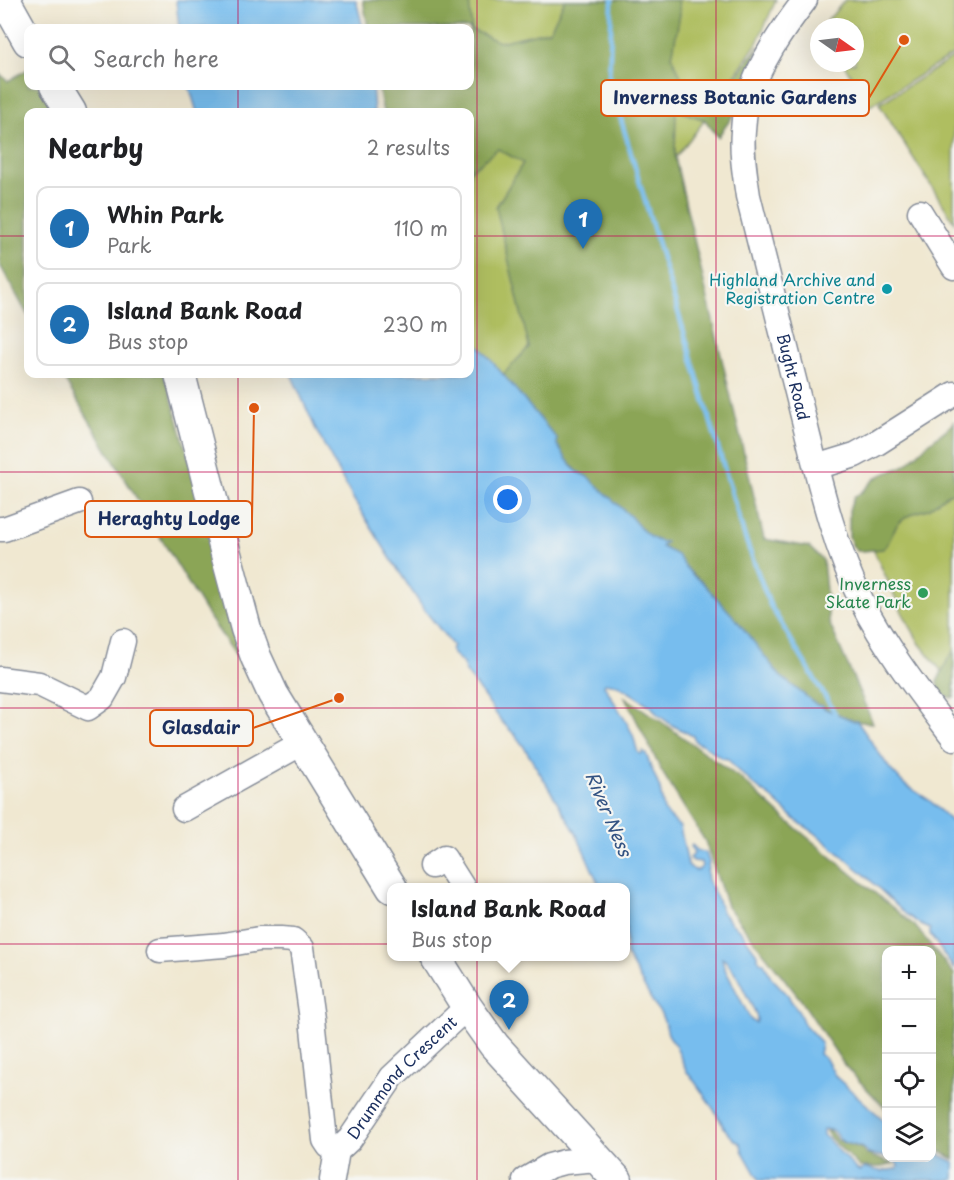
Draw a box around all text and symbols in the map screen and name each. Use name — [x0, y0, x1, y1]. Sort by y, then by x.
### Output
north arrow — [810, 18, 864, 72]
search box — [24, 24, 474, 90]
icon: search — [45, 41, 78, 74]
text: Search here — [93, 41, 219, 74]
callout: Inverness Botanic Gardens — [601, 80, 869, 116]
text: Inverness Botanic Gardens — [613, 83, 857, 110]
text: Nearby — [48, 128, 143, 167]
text: 2 results — [367, 132, 450, 162]
text: Whin Park — [107, 197, 224, 230]
pin: 1 — [564, 200, 602, 249]
text: 1 — [65, 213, 74, 243]
text: 110 m — [394, 213, 448, 243]
text: Park — [107, 230, 152, 260]
place label: Highland Archive and Registration Centre — [709, 267, 875, 309]
marker: Highland Archive and Registration Centre — [880, 282, 894, 296]
text: Island Bank Road — [107, 293, 302, 326]
text: 2 — [62, 309, 77, 339]
text: 230 m — [383, 309, 448, 339]
text: Bus stop — [107, 326, 188, 356]
street label: Bught Road — [772, 331, 817, 422]
your location — [493, 485, 522, 514]
callout: Heraghty Lodge — [85, 501, 252, 537]
text: Heraghty Lodge — [98, 504, 240, 531]
place label: Inverness Skate Park — [826, 571, 911, 613]
marker: Inverness Skate Park — [916, 586, 930, 600]
callout: Glasdair — [150, 710, 253, 746]
text: Glasdair — [162, 713, 241, 740]
water label: River Ness — [579, 767, 640, 862]
popup — [387, 883, 630, 961]
text: Island Bank Road — [411, 891, 606, 924]
text: Bus stop — [411, 924, 492, 954]
map controls — [882, 946, 936, 1162]
button: + — [882, 946, 936, 1000]
pin: 2 — [490, 980, 528, 1030]
button: − — [882, 1000, 936, 1054]
street label: Drummond Crescent — [340, 1009, 462, 1144]
button: locate — [882, 1054, 936, 1108]
button: layers — [882, 1108, 936, 1162]

